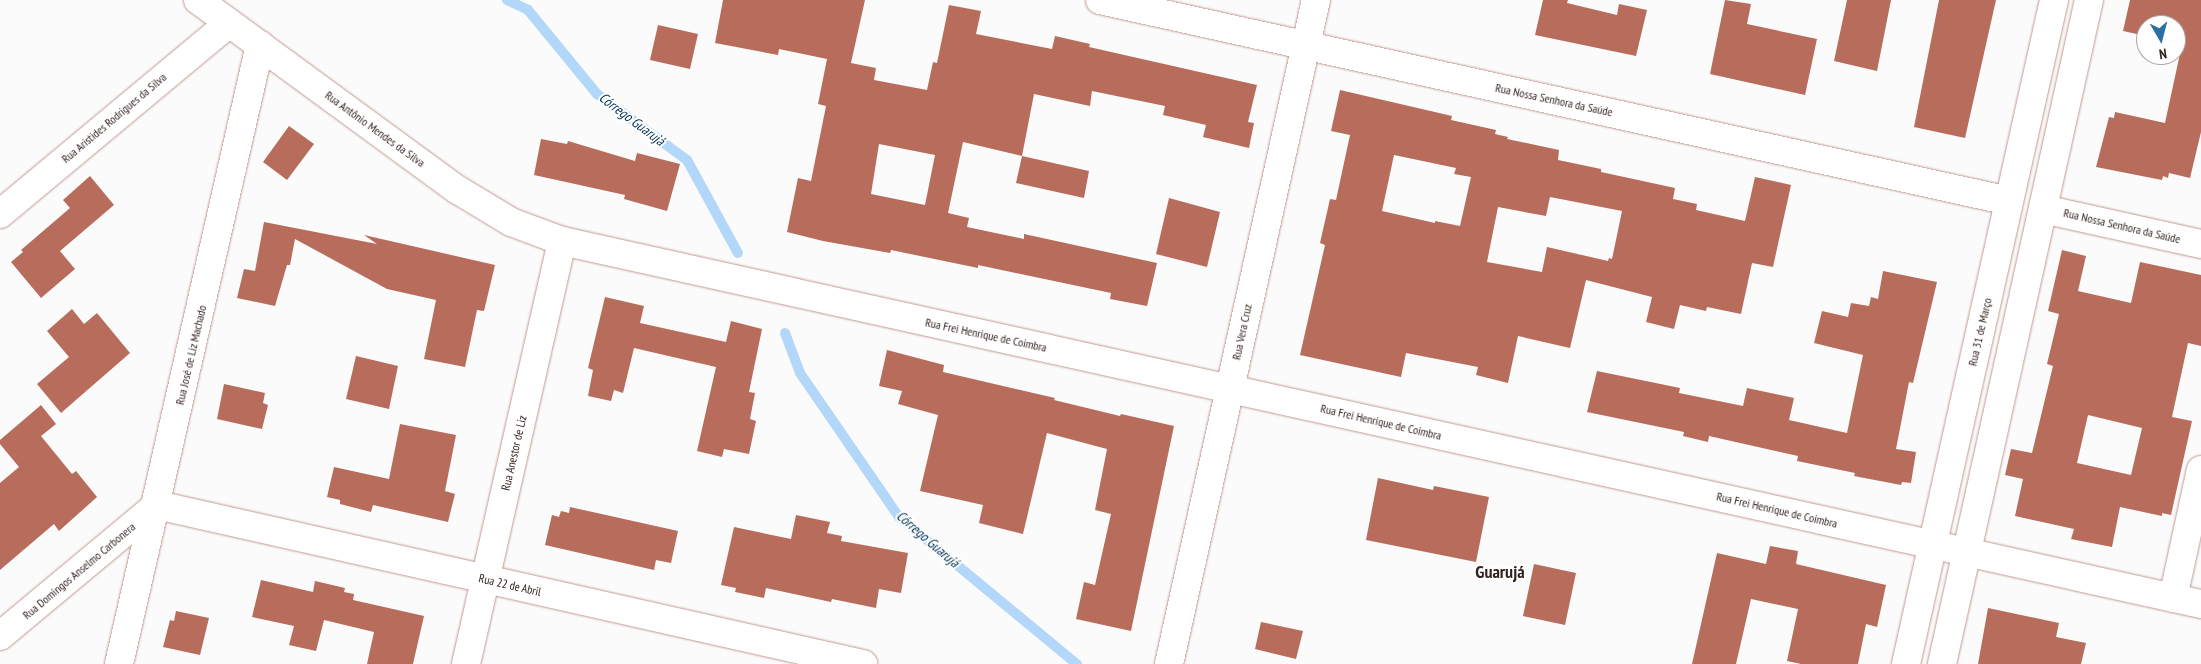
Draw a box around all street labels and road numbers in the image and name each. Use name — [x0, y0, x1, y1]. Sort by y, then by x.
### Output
street label: Rua Aristides Rodrigues da Silva — [59, 70, 169, 166]
street label: Rua Nossa Senhora da Saúde — [1494, 81, 1614, 119]
street label: Rua Antônio Mendes da Silva — [322, 88, 428, 170]
street label: Rua Nossa Senhora da Saúde — [2062, 206, 2182, 246]
street label: Rua 31 de Março — [1965, 297, 1995, 367]
street label: Rua Vera Cruz — [1229, 303, 1255, 361]
street label: Rua José de Liz Machado — [172, 304, 210, 406]
street label: Rua Frei Henrique de Coimbra — [924, 315, 1048, 355]
street label: Rua Frei Henrique de Coimbra — [1319, 401, 1443, 443]
street label: Rua Anestor de Liz — [498, 414, 530, 492]
street label: Rua Frei Henrique de Coimbra — [1715, 489, 1839, 531]
street label: Rua Domingos Anselmo Carbonera — [20, 520, 138, 622]
street label: Rua 22 de Abril — [477, 571, 543, 599]

